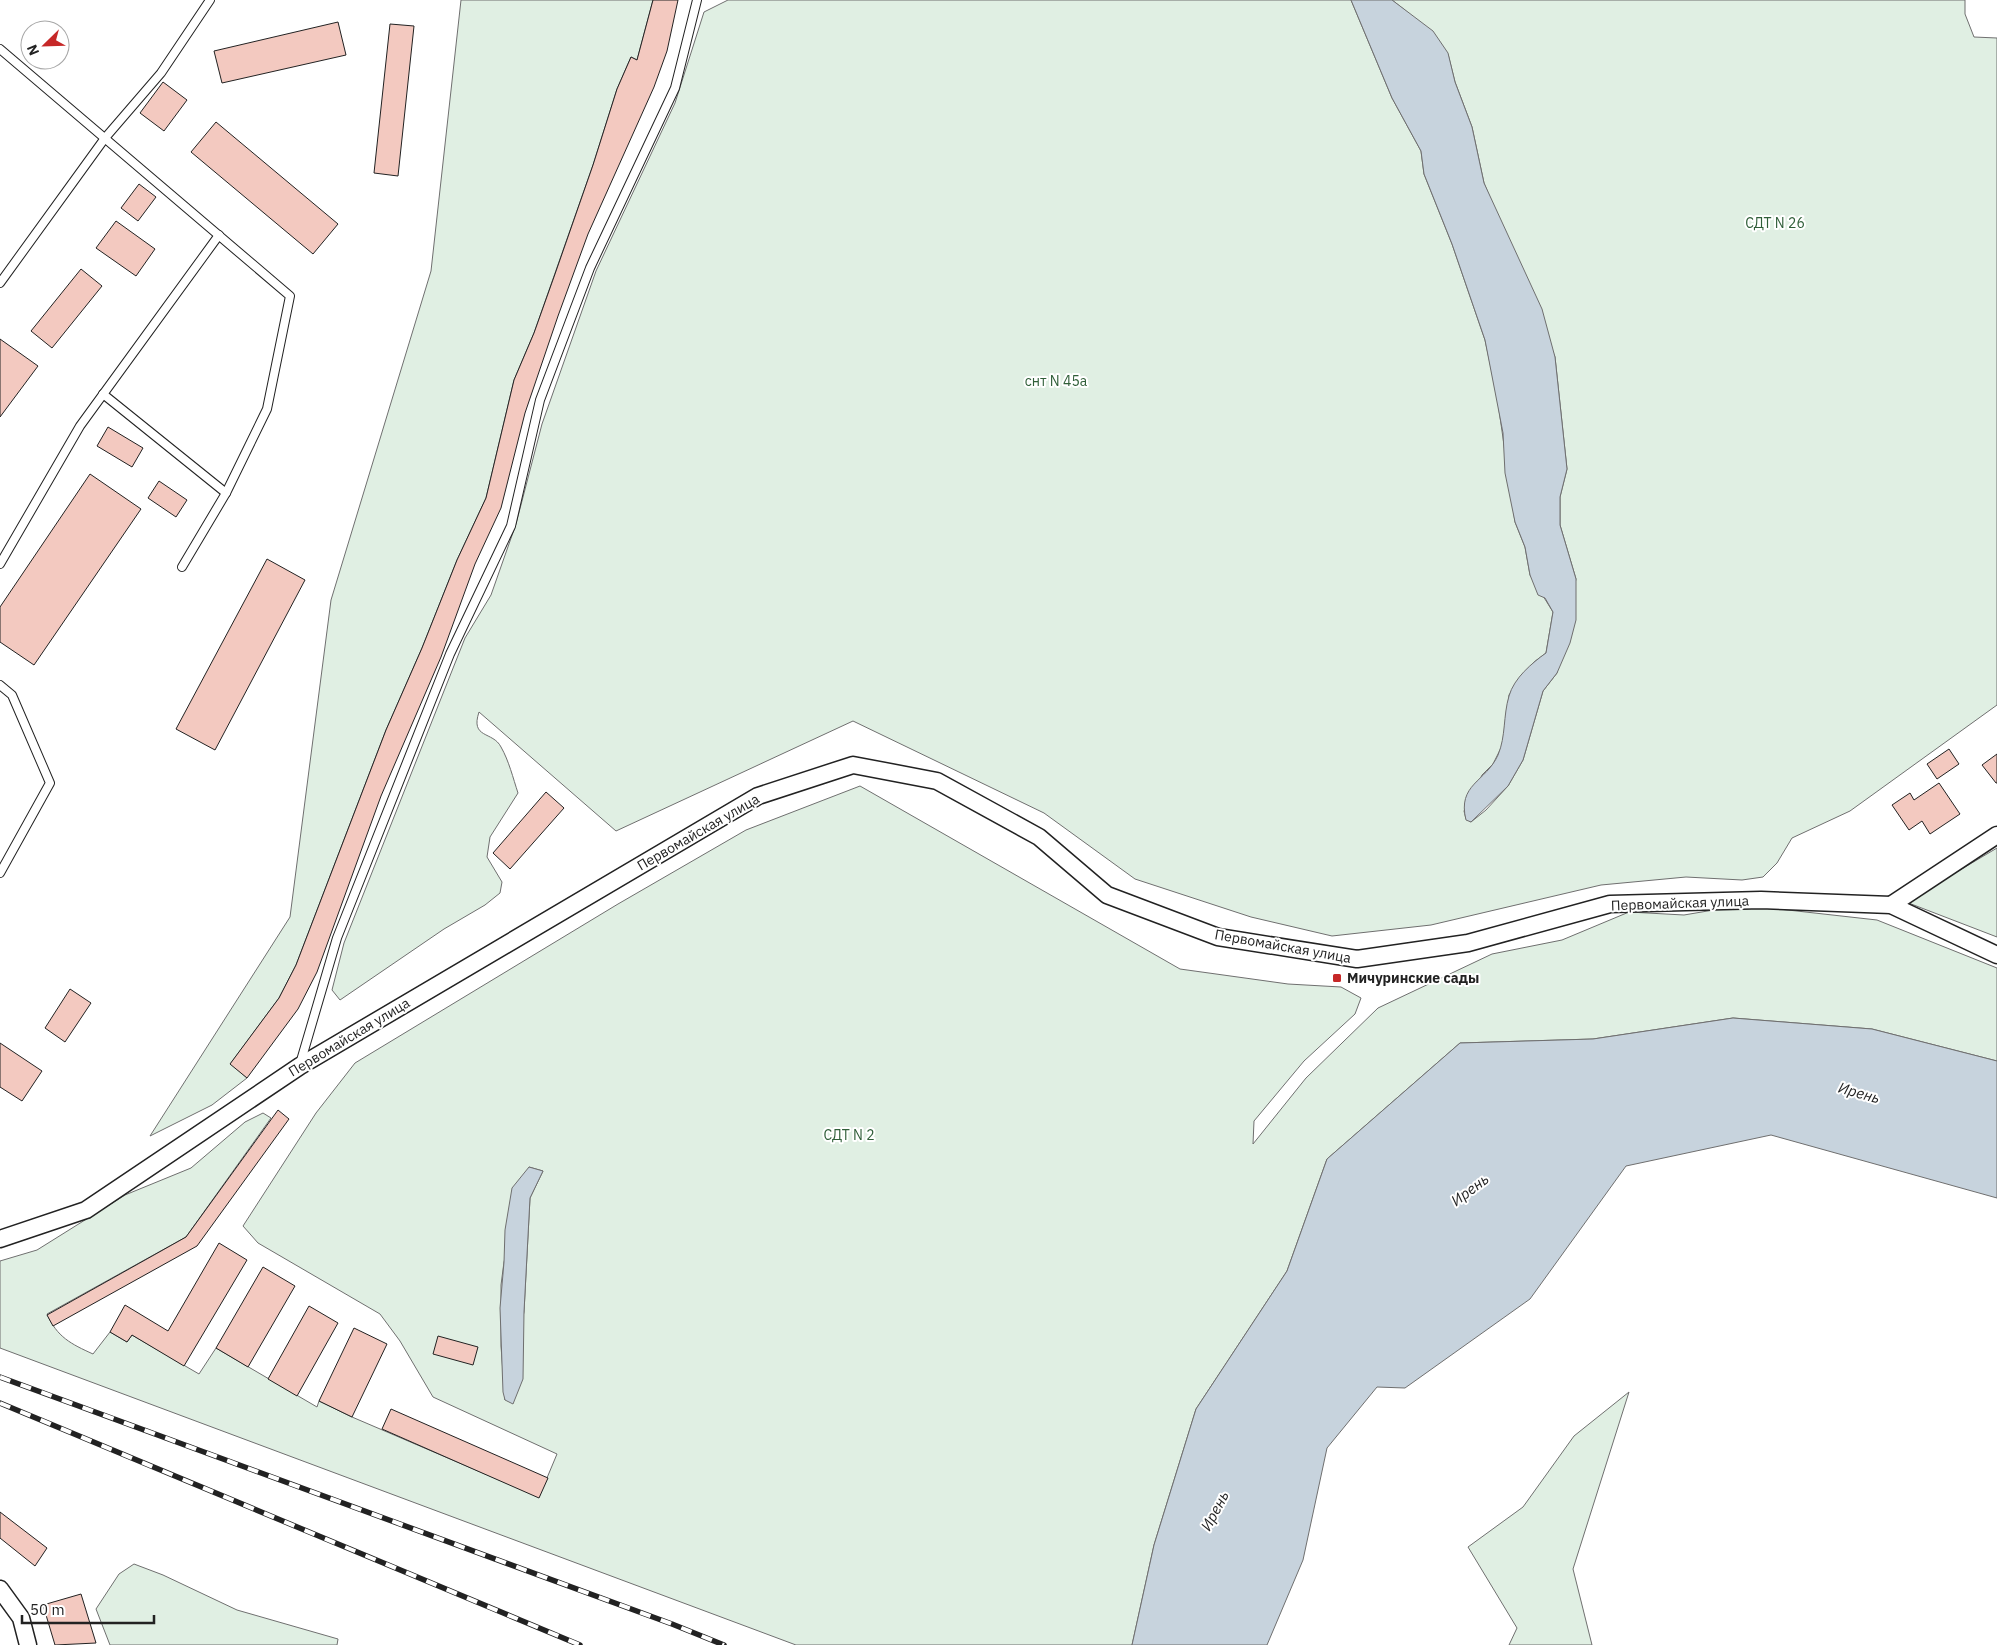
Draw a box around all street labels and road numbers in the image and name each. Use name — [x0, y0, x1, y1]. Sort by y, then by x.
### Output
street label: Первомайская улица — [634, 789, 763, 874]
street label: Первомайская улица — [1611, 892, 1750, 914]
street label: Первомайская улица — [1213, 925, 1353, 967]
street label: Первомайская улица — [285, 993, 413, 1080]

